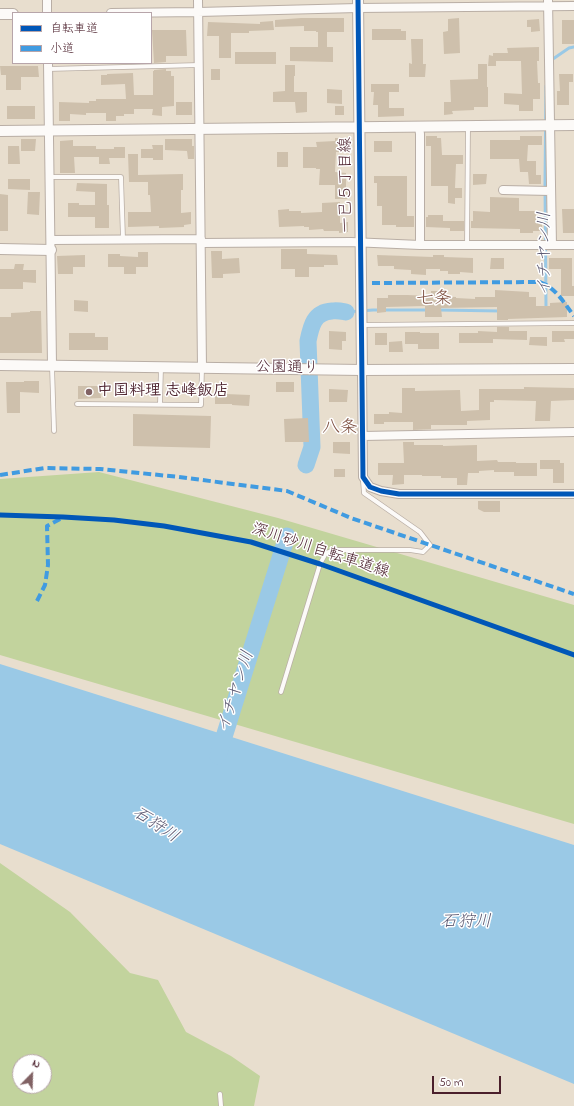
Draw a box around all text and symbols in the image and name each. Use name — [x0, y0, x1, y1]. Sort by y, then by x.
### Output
legend — [12, 12, 152, 64]
text: 自転車道 — [50, 20, 98, 38]
text: 小道 — [50, 40, 74, 58]
street label: 一已５丁目線 — [337, 137, 357, 233]
water label: イチヤン川 — [536, 212, 556, 296]
district label: 七条 — [416, 289, 452, 311]
street label: 公園通り — [255, 359, 319, 379]
place label: 中国料理 志峰飯店 — [97, 382, 229, 402]
marker: 中国料理 志峰飯店 — [84, 387, 94, 397]
district label: 八条 — [322, 418, 358, 440]
street label: 深川砂川自転車道線 — [249, 521, 391, 583]
water label: イチヤン川 — [214, 648, 260, 736]
water label: 石狩川 — [128, 804, 182, 848]
water label: 石狩川 — [441, 913, 491, 933]
north arrow — [12, 1054, 52, 1094]
text: N — [30, 1055, 43, 1073]
scale bar — [434, 1068, 503, 1094]
text: 50 m — [439, 1074, 463, 1092]

